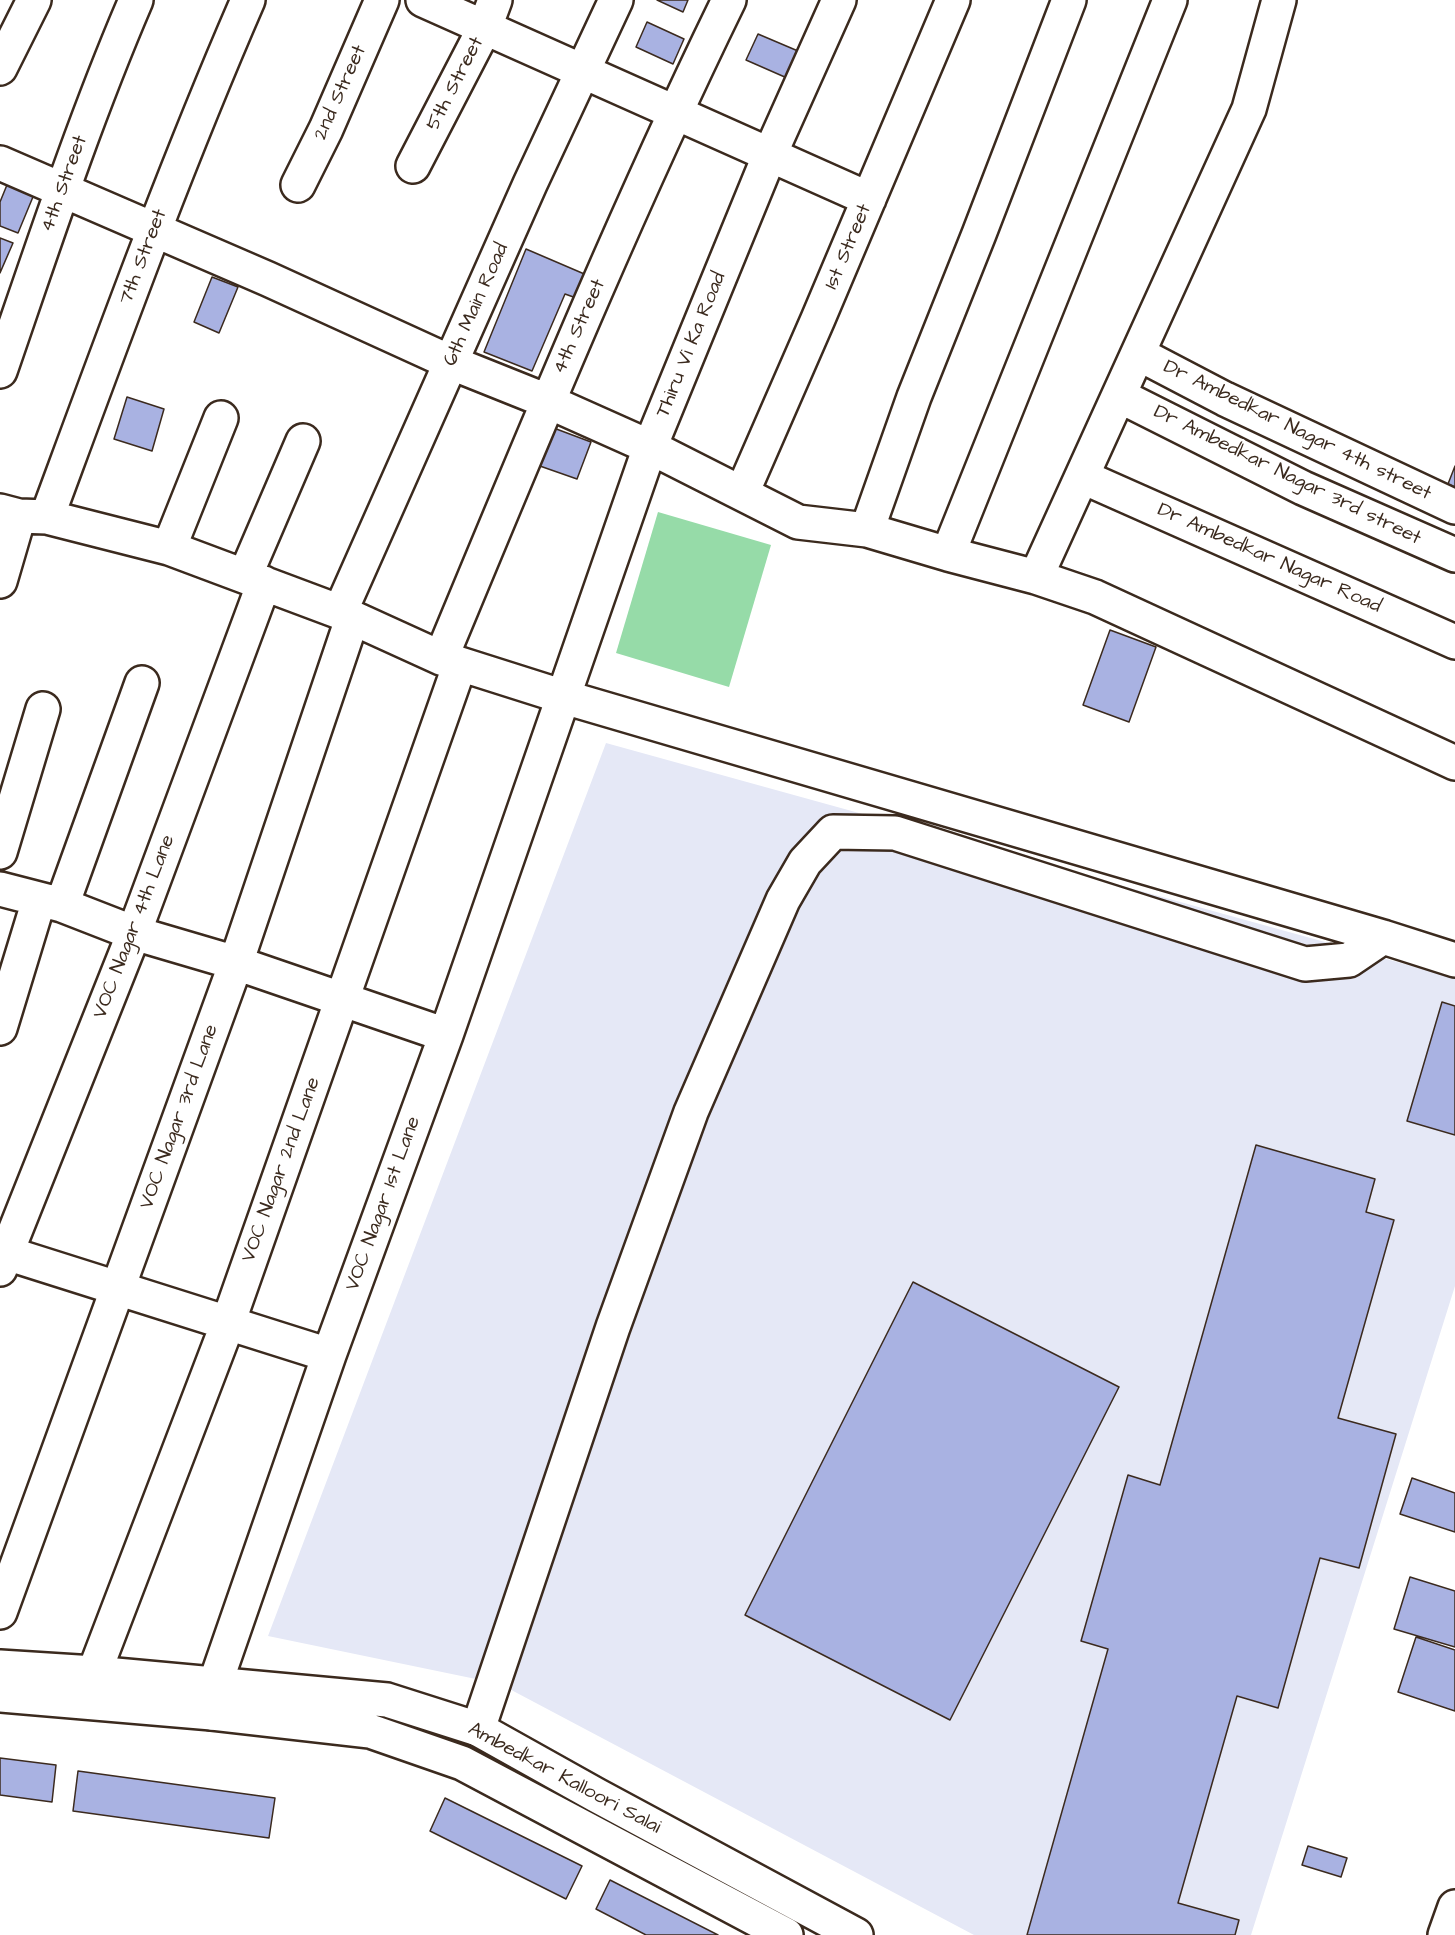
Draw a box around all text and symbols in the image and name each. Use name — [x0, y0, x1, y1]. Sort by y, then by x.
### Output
street label: 5th Street — [422, 33, 490, 135]
street label: 2nd Street — [309, 42, 373, 144]
street label: 4th Street — [36, 132, 94, 236]
street label: 1st Street — [820, 201, 878, 293]
street label: 7th Street — [115, 206, 173, 308]
street label: 6th Main Road — [439, 240, 515, 370]
street label: Thiru Vi Ka Road — [652, 269, 732, 421]
street label: 4th Street — [548, 276, 612, 378]
street label: Dr Ambedkar Nagar 4th street — [1159, 356, 1435, 506]
street label: Dr Ambedkar Nagar 3rd street — [1149, 401, 1425, 551]
street label: Dr Ambedkar Nagar Road — [1153, 499, 1385, 619]
street label: VOC Nagar 4th Lane — [89, 832, 181, 1022]
street label: VOC Nagar 3rd Lane — [135, 1021, 225, 1213]
street label: VOC Nagar 2nd Lane — [237, 1074, 327, 1266]
street label: VOC Nagar 1st Lane — [341, 1113, 427, 1295]
street label: Ambedkar Kalloori Salai — [464, 1718, 664, 1840]

